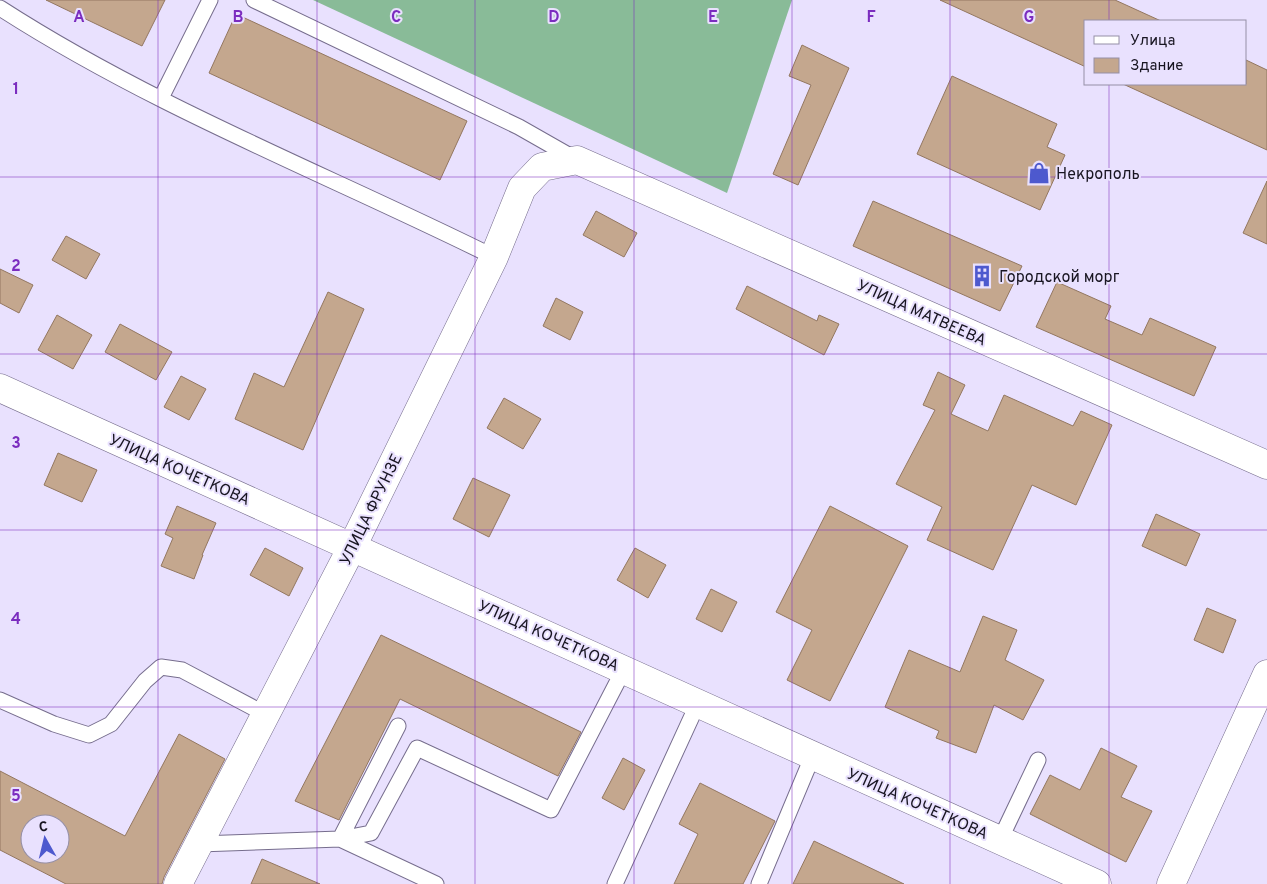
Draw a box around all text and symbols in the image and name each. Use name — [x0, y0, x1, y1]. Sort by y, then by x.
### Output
text: A — [73, 8, 85, 28]
text: B — [232, 8, 244, 28]
text: C — [391, 8, 401, 28]
text: D — [548, 8, 560, 28]
text: E — [708, 8, 718, 28]
text: F — [866, 8, 876, 28]
text: G — [1024, 8, 1034, 28]
legend — [1084, 20, 1247, 85]
text: Улица — [1130, 32, 1175, 51]
text: Здание — [1130, 57, 1183, 76]
text: 1 — [13, 80, 19, 100]
shop icon: Некрополь — [1026, 160, 1052, 186]
place label: Некрополь — [1056, 165, 1140, 185]
text: 2 — [11, 257, 21, 277]
building icon: Городской морг — [969, 263, 995, 289]
place label: Городской морг — [999, 268, 1120, 288]
street label: УЛИЦА МАТВЕЕВА — [853, 276, 989, 351]
street label: УЛИЦА КОЧЕТКОВА — [105, 431, 253, 511]
text: 3 — [11, 434, 21, 454]
street label: УЛИЦА ФРУНЗЕ — [336, 451, 408, 569]
street label: УЛИЦА КОЧЕТКОВА — [474, 597, 622, 677]
text: 4 — [11, 610, 21, 630]
street label: УЛИЦА КОЧЕТКОВА — [843, 765, 991, 845]
text: 5 — [11, 787, 21, 807]
north arrow — [20, 814, 70, 864]
text: С — [38, 819, 49, 837]

